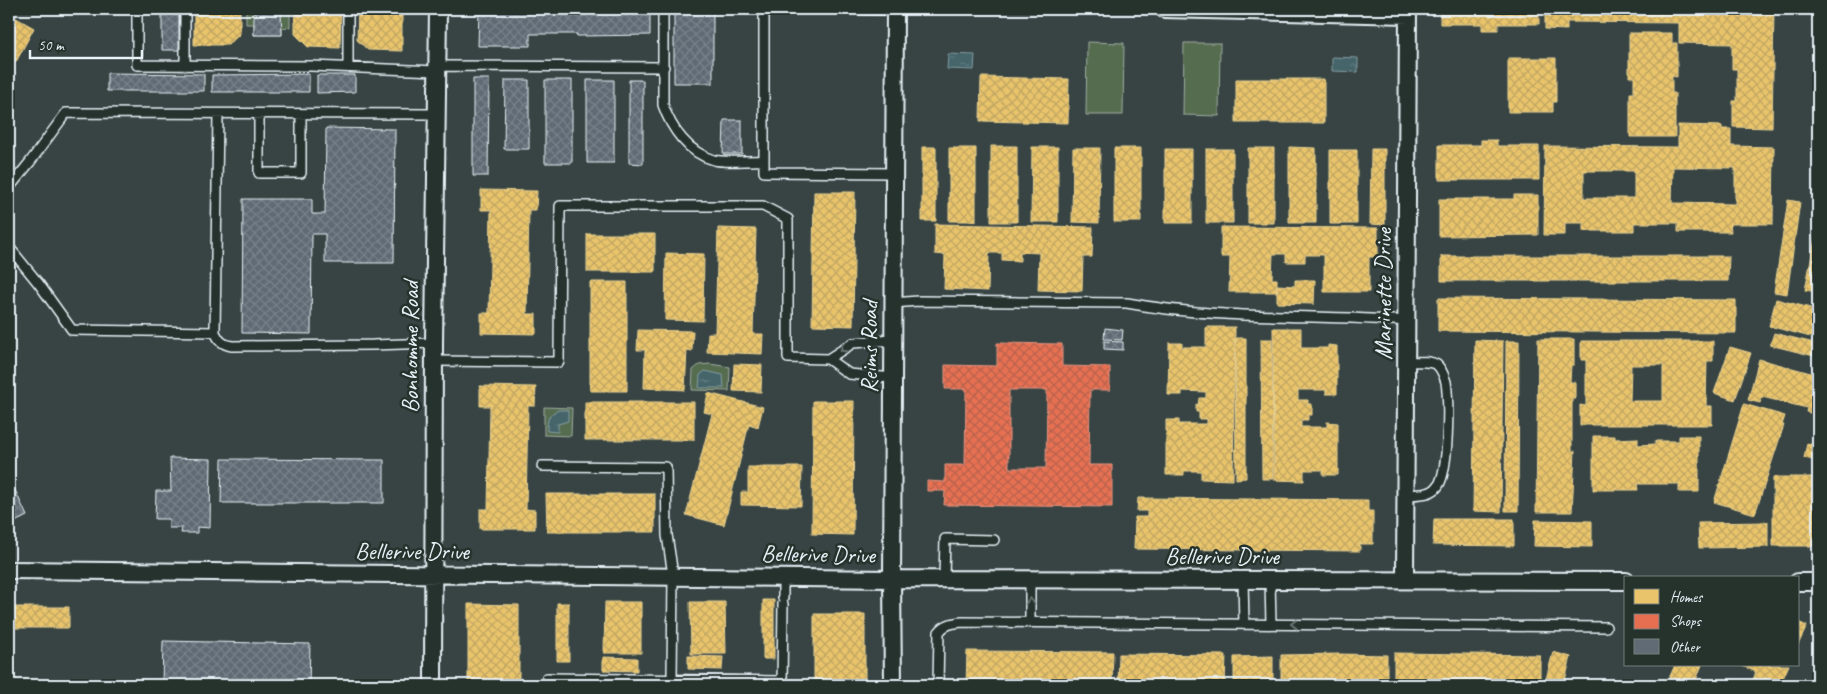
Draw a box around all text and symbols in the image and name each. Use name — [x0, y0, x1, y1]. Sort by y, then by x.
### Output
scale bar — [30, 28, 142, 60]
text: 50 m — [38, 36, 65, 55]
street label: Marinette Drive — [1368, 226, 1398, 360]
street label: Bonhomme Road — [395, 278, 425, 413]
street label: Reims Road — [854, 297, 884, 393]
one-way arrow — [839, 343, 848, 353]
street label: Bellerive Drive — [355, 536, 471, 566]
street label: Bellerive Drive — [761, 538, 877, 570]
street label: Bellerive Drive — [1165, 541, 1281, 571]
legend — [1624, 576, 1800, 666]
text: Homes — [1670, 588, 1704, 607]
one-way arrow — [1025, 597, 1035, 604]
text: Shops — [1670, 612, 1703, 631]
one-way arrow — [1290, 619, 1298, 629]
text: Other — [1670, 638, 1701, 657]

